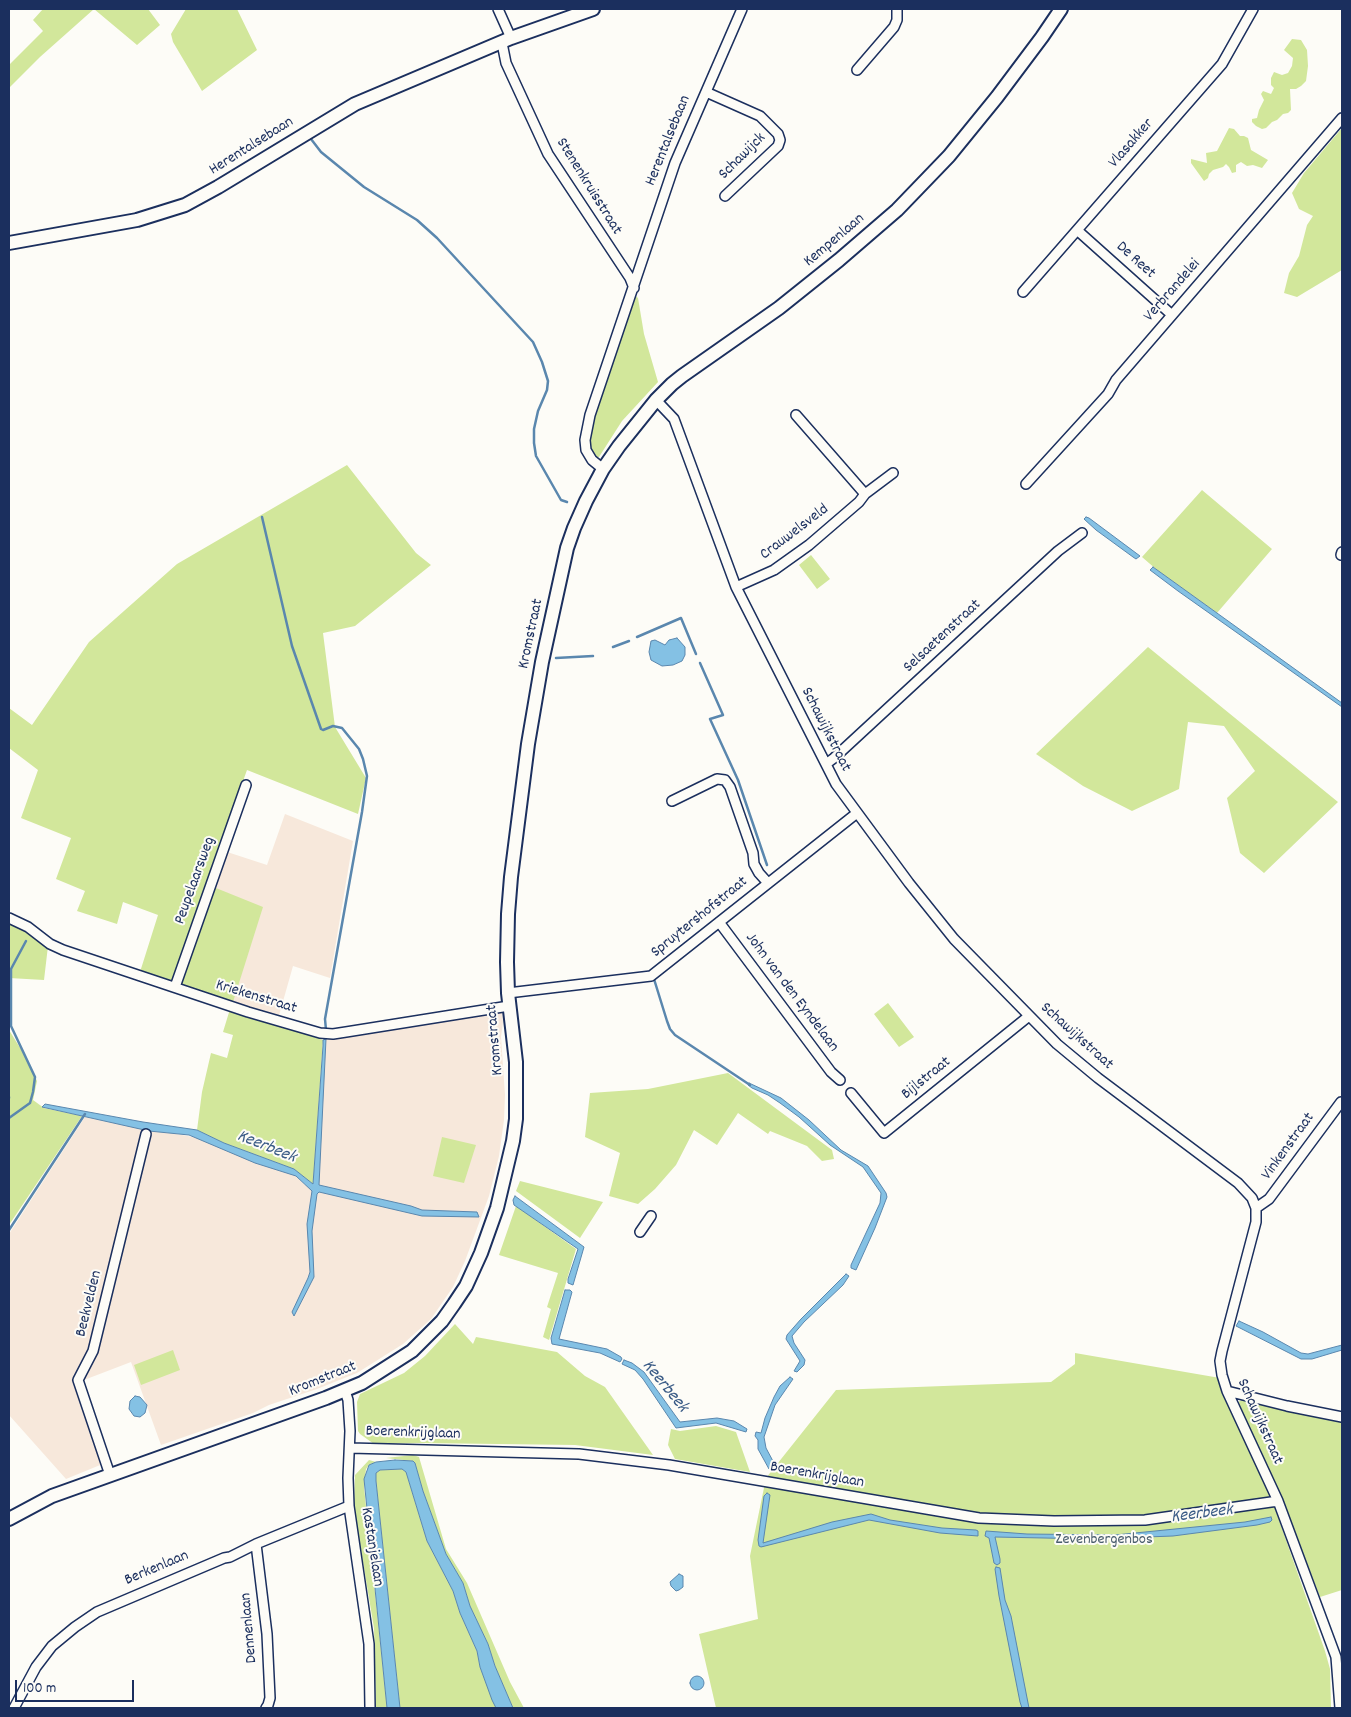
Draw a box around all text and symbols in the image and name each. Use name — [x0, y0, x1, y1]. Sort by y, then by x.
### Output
street label: Herentalsebaan — [642, 93, 696, 189]
street label: Herentalsebaan — [206, 113, 298, 181]
street label: Vlasakker — [1105, 115, 1159, 173]
street label: Schawijck — [715, 129, 771, 185]
street label: Stenenkruisstraat — [551, 135, 625, 239]
street label: Kempenlaan — [801, 210, 869, 272]
street label: De Reet — [1111, 238, 1159, 284]
street label: Verbrandelei — [1141, 256, 1205, 326]
street label: Crauwelsveld — [757, 501, 833, 565]
street label: Selsaetenstraat — [900, 596, 986, 678]
street label: Kromstraat — [515, 597, 549, 671]
street label: Schawijkstraat — [796, 685, 854, 775]
street label: Peupelaarsweg — [171, 835, 221, 927]
street label: Spruytershofstraat — [648, 873, 752, 963]
street label: John van den Eyndelaan — [740, 930, 842, 1056]
street label: Kriekenstraat — [213, 977, 299, 1019]
street label: Schawijkstraat — [1035, 999, 1117, 1075]
street label: Kromstraat — [483, 1004, 509, 1076]
street label: Bijlstraat — [898, 1053, 956, 1105]
street label: Vinkenstraat — [1258, 1110, 1320, 1184]
water label: Keerbeek — [233, 1126, 299, 1170]
street label: Beekvelden — [72, 1269, 108, 1339]
water label: Keerbeek — [636, 1356, 692, 1418]
street label: Kromstraat — [287, 1358, 359, 1402]
street label: Schawijkstraat — [1232, 1376, 1286, 1468]
street label: Boerenkrijglaan — [365, 1423, 461, 1445]
street label: Boerenkrijglaan — [769, 1458, 865, 1494]
water label: Keerbeek — [1170, 1501, 1234, 1529]
street label: Kastanjelaan — [355, 1506, 387, 1588]
park label: Zevenbergenbos — [1055, 1531, 1153, 1551]
street label: Berkenlaan — [122, 1547, 192, 1591]
street label: Dennenlaan — [237, 1592, 263, 1664]
scale bar — [18, 1670, 136, 1702]
text: 100 m — [23, 1678, 56, 1700]

